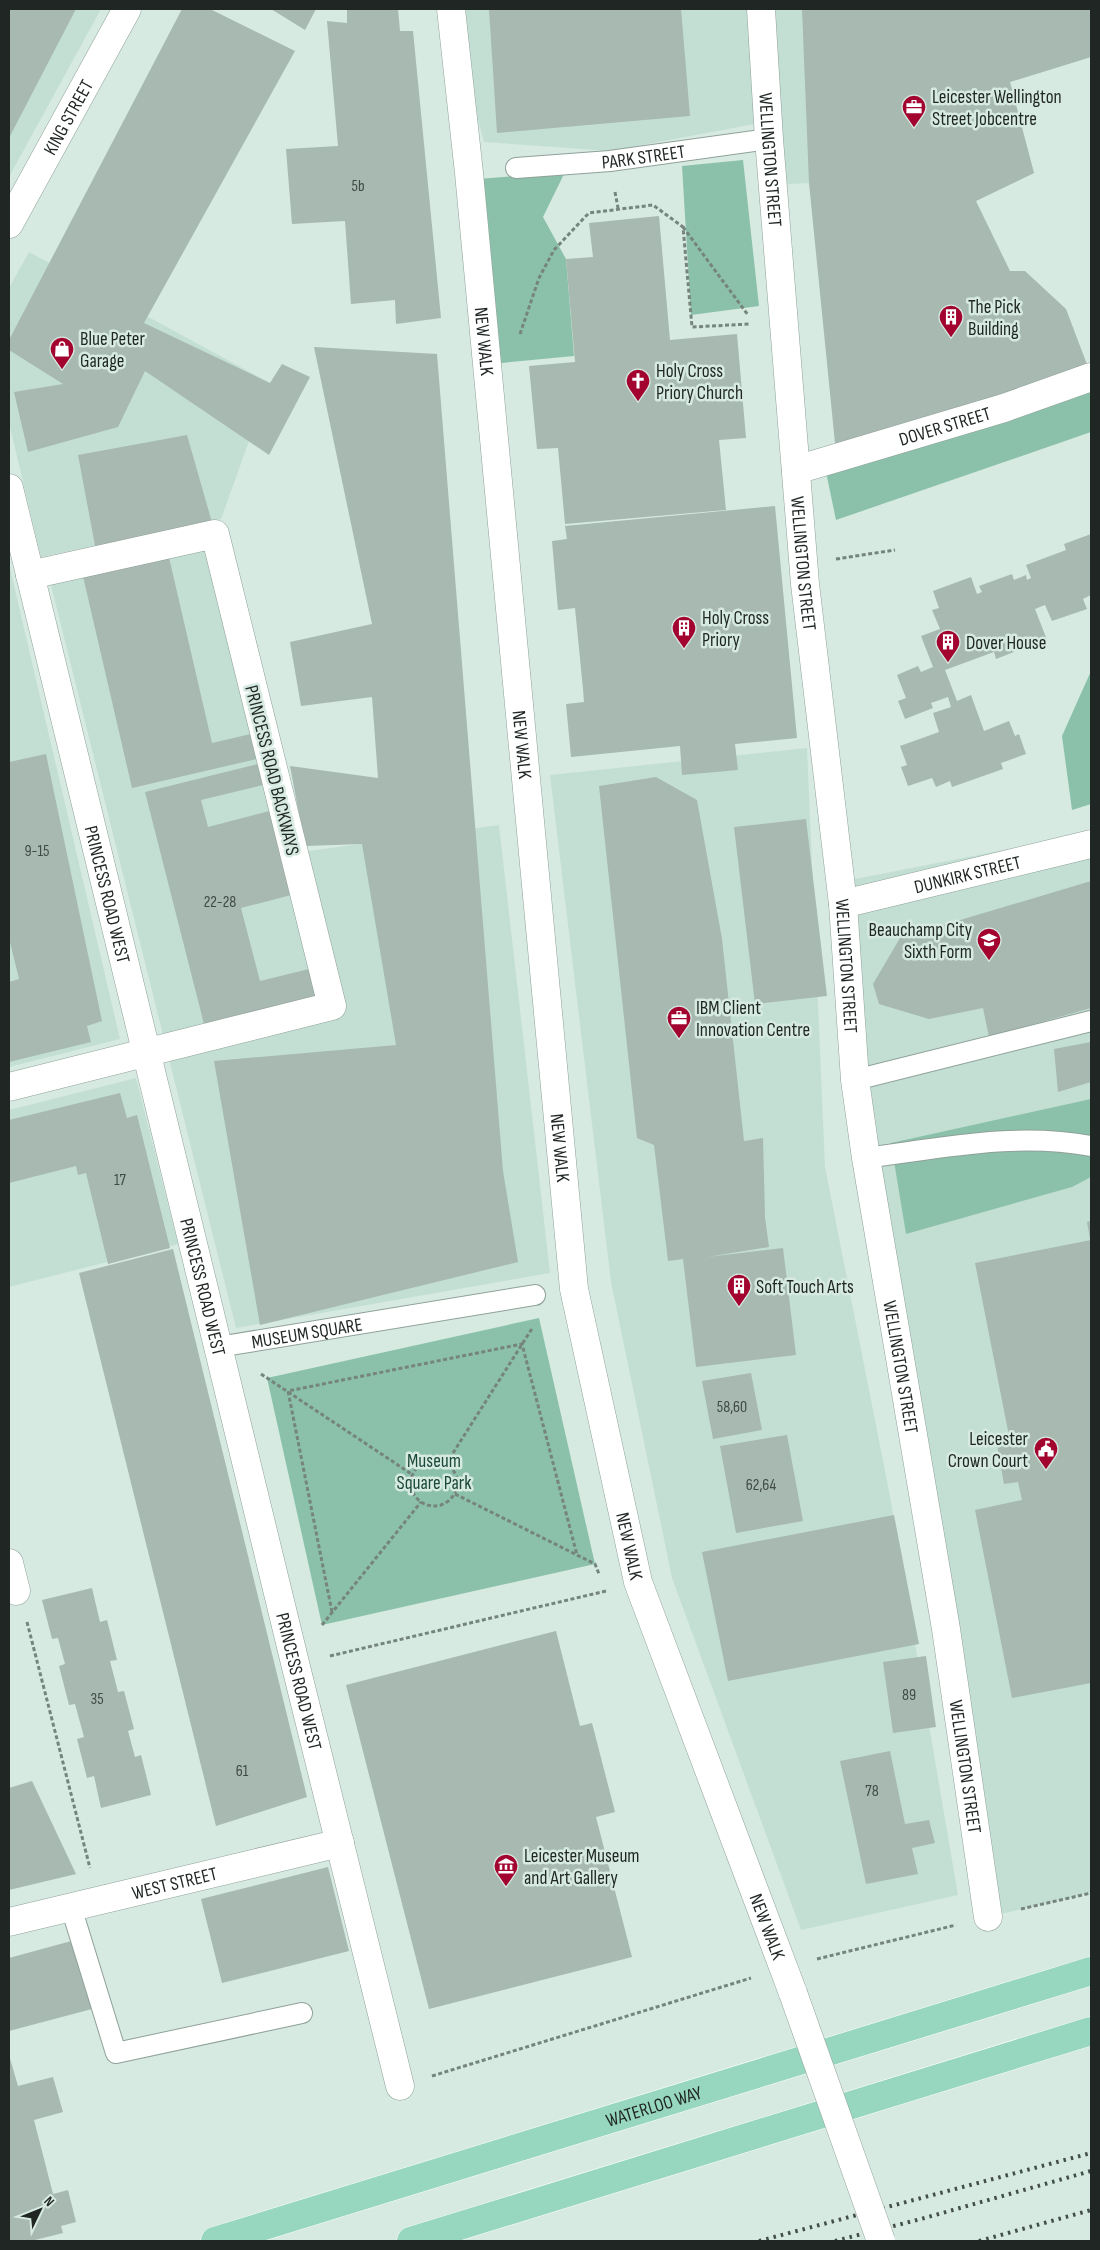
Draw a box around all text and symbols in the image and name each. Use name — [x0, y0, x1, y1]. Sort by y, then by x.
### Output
street label: KING STREET — [39, 76, 99, 159]
place label: Leicester Wellington Street Jobcentre — [932, 86, 1062, 131]
street label: WELLINGTON STREET — [753, 92, 786, 228]
office icon: Leicester Wellington Street Jobcentre — [901, 94, 927, 128]
street label: PARK STREET — [601, 141, 687, 175]
house number: 5b — [351, 177, 365, 196]
place label: The Pick Building — [968, 296, 1021, 341]
building icon: The Pick Building — [938, 304, 964, 338]
street label: NEW WALK — [469, 306, 498, 377]
place label: Blue Peter Garage — [80, 328, 145, 373]
shop icon: Blue Peter Garage — [49, 336, 75, 370]
place label: Holy Cross Priory Church — [656, 360, 743, 405]
church icon: Holy Cross Priory Church — [625, 368, 651, 402]
street label: DOVER STREET — [896, 403, 994, 452]
street label: WELLINGTON STREET — [785, 496, 820, 632]
place label: Holy Cross Priory — [702, 607, 769, 652]
building icon: Holy Cross Priory — [671, 615, 697, 649]
building icon: Dover House — [935, 629, 961, 663]
place label: Dover House — [966, 632, 1046, 655]
street label: PRINCESS ROAD BACKWAYS — [239, 683, 304, 858]
street label: NEW WALK — [507, 709, 536, 780]
street label: PRINCESS ROAD WEST — [79, 823, 134, 966]
house number: 9-15 — [25, 842, 50, 861]
street label: DUNKIRK STREET — [912, 851, 1024, 899]
house number: 22-28 — [204, 893, 236, 912]
street label: WELLINGTON STREET — [830, 898, 862, 1034]
place label: Beauchamp City Sixth Form — [869, 919, 973, 964]
school or university icon: Beauchamp City Sixth Form — [976, 927, 1002, 961]
place label: IBM Client Innovation Centre — [696, 997, 810, 1042]
office icon: IBM Client Innovation Centre — [666, 1005, 692, 1039]
street label: NEW WALK — [545, 1113, 574, 1183]
house number: 17 — [114, 1171, 127, 1190]
street label: PRINCESS ROAD WEST — [174, 1216, 230, 1358]
building icon: Soft Touch Arts — [726, 1273, 752, 1307]
place label: Soft Touch Arts — [756, 1276, 854, 1299]
street label: WELLINGTON STREET — [877, 1299, 923, 1436]
street label: MUSEUM SQUARE — [250, 1314, 364, 1354]
house number: 58,60 — [717, 1398, 747, 1417]
place label: Leicester Crown Court — [948, 1428, 1029, 1473]
public building icon: Leicester Crown Court — [1033, 1436, 1059, 1470]
park label: Museum Square Park — [397, 1450, 472, 1495]
house number: 62,64 — [746, 1476, 777, 1495]
street label: NEW WALK — [610, 1510, 647, 1583]
street label: PRINCESS ROAD WEST — [270, 1610, 326, 1753]
house number: 89 — [902, 1686, 916, 1705]
house number: 35 — [90, 1690, 104, 1709]
street label: WELLINGTON STREET — [944, 1699, 986, 1835]
house number: 61 — [236, 1762, 249, 1781]
house number: 78 — [865, 1782, 879, 1801]
place label: Leicester Museum and Art Gallery — [524, 1845, 640, 1890]
museum icon: Leicester Museum and Art Gallery — [493, 1853, 519, 1887]
street label: WEST STREET — [130, 1863, 220, 1905]
street label: NEW WALK — [744, 1891, 790, 1964]
street label: WATERLOO WAY — [603, 2082, 705, 2133]
north arrow — [15, 2185, 65, 2235]
text: N — [40, 2193, 58, 2210]

